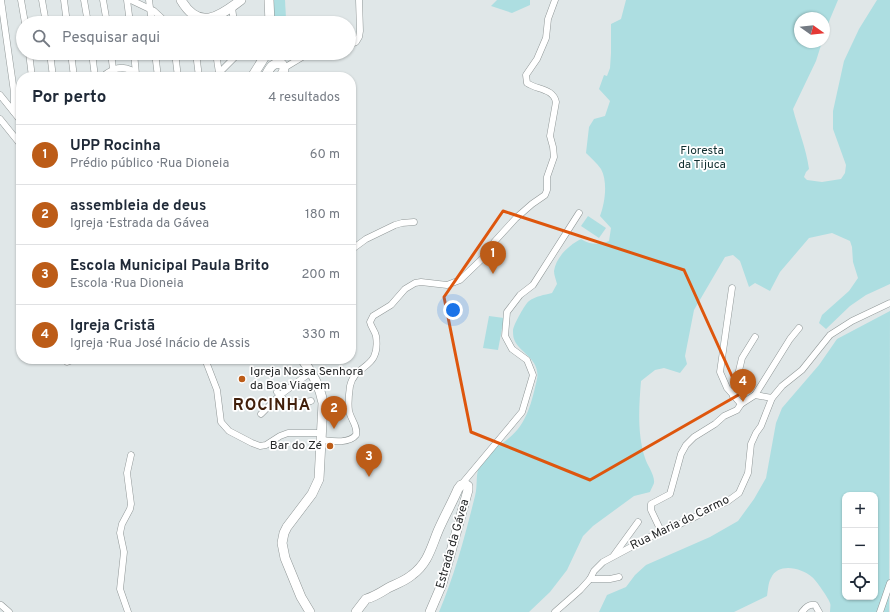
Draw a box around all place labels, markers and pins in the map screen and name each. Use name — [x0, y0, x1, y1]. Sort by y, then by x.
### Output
pin: 1 — [480, 241, 506, 274]
place label: Igreja Nossa Senhora da Boa Viagem — [250, 364, 363, 394]
pin: 4 — [730, 369, 756, 402]
marker: Igreja Nossa Senhora da Boa Viagem — [237, 374, 247, 384]
pin: 2 — [321, 396, 347, 429]
place label: Bar do Zé — [270, 438, 322, 454]
marker: Bar do Zé — [325, 441, 335, 451]
pin: 3 — [356, 444, 382, 477]

